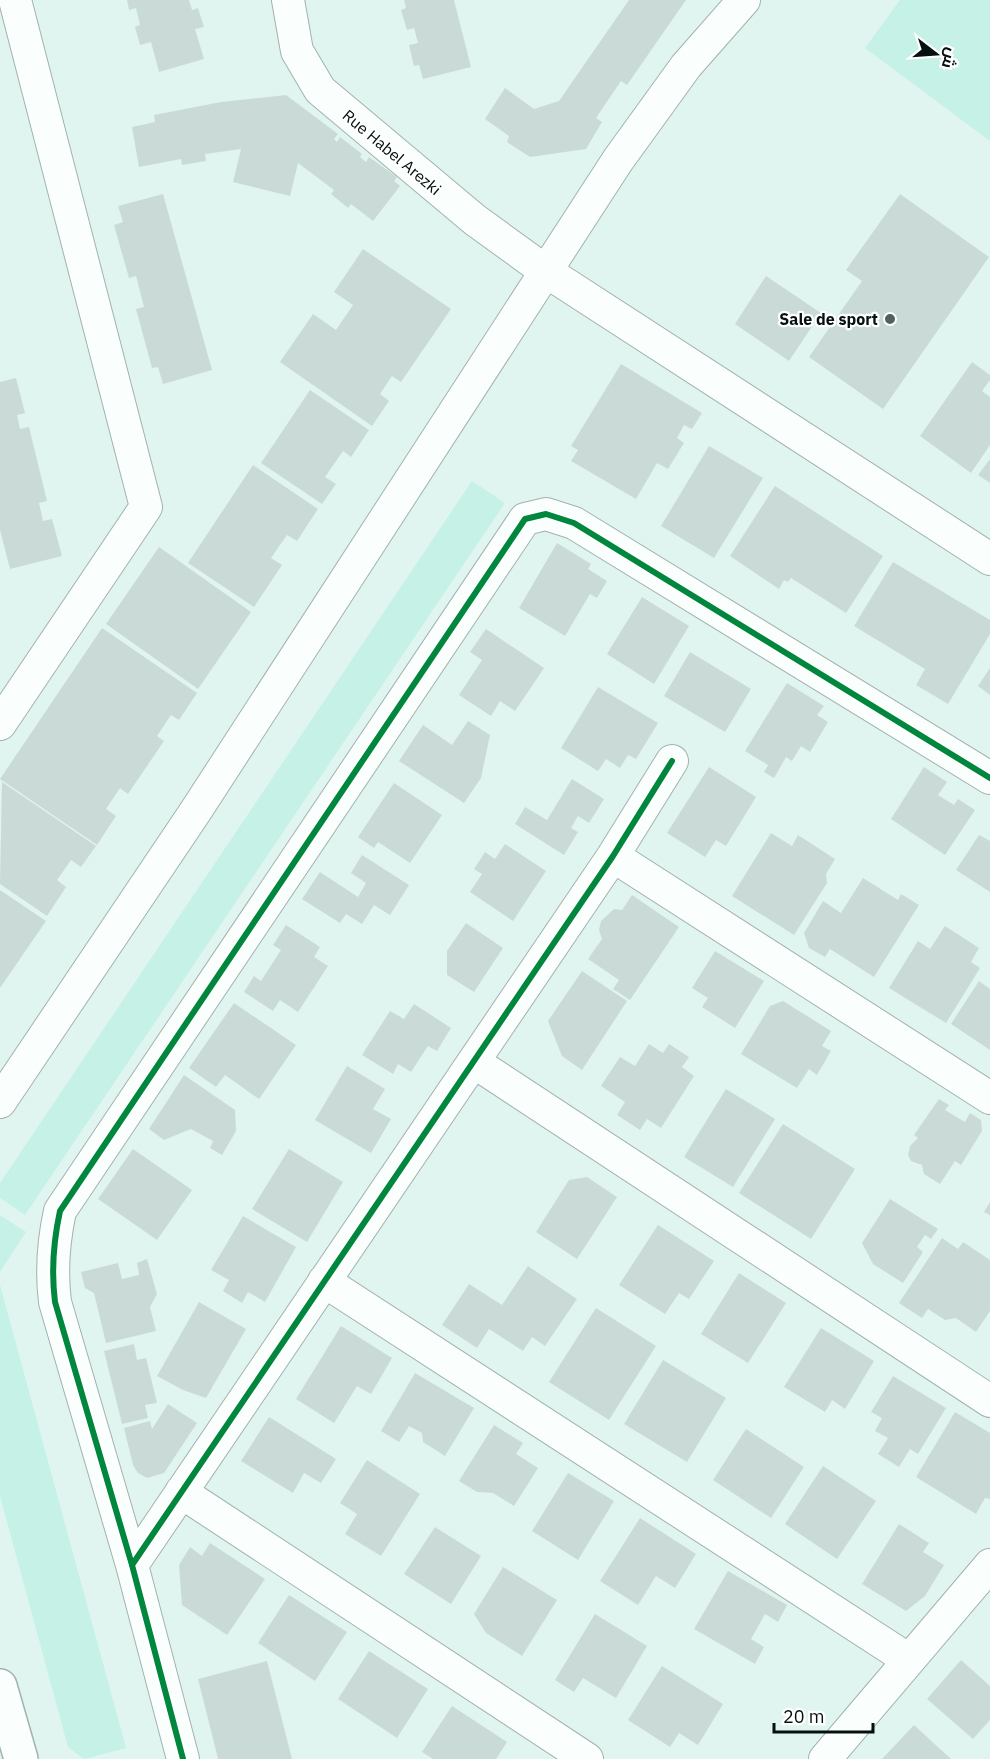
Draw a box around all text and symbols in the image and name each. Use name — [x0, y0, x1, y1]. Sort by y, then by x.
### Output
north arrow — [906, 24, 966, 84]
text: ش — [938, 46, 963, 71]
street label: Rue Habel Arezki — [339, 105, 445, 199]
place label: Sale de sport — [779, 309, 878, 329]
marker: Sale de sport — [883, 312, 897, 326]
scale bar — [774, 1696, 873, 1734]
text: 20 m — [783, 1705, 825, 1728]

